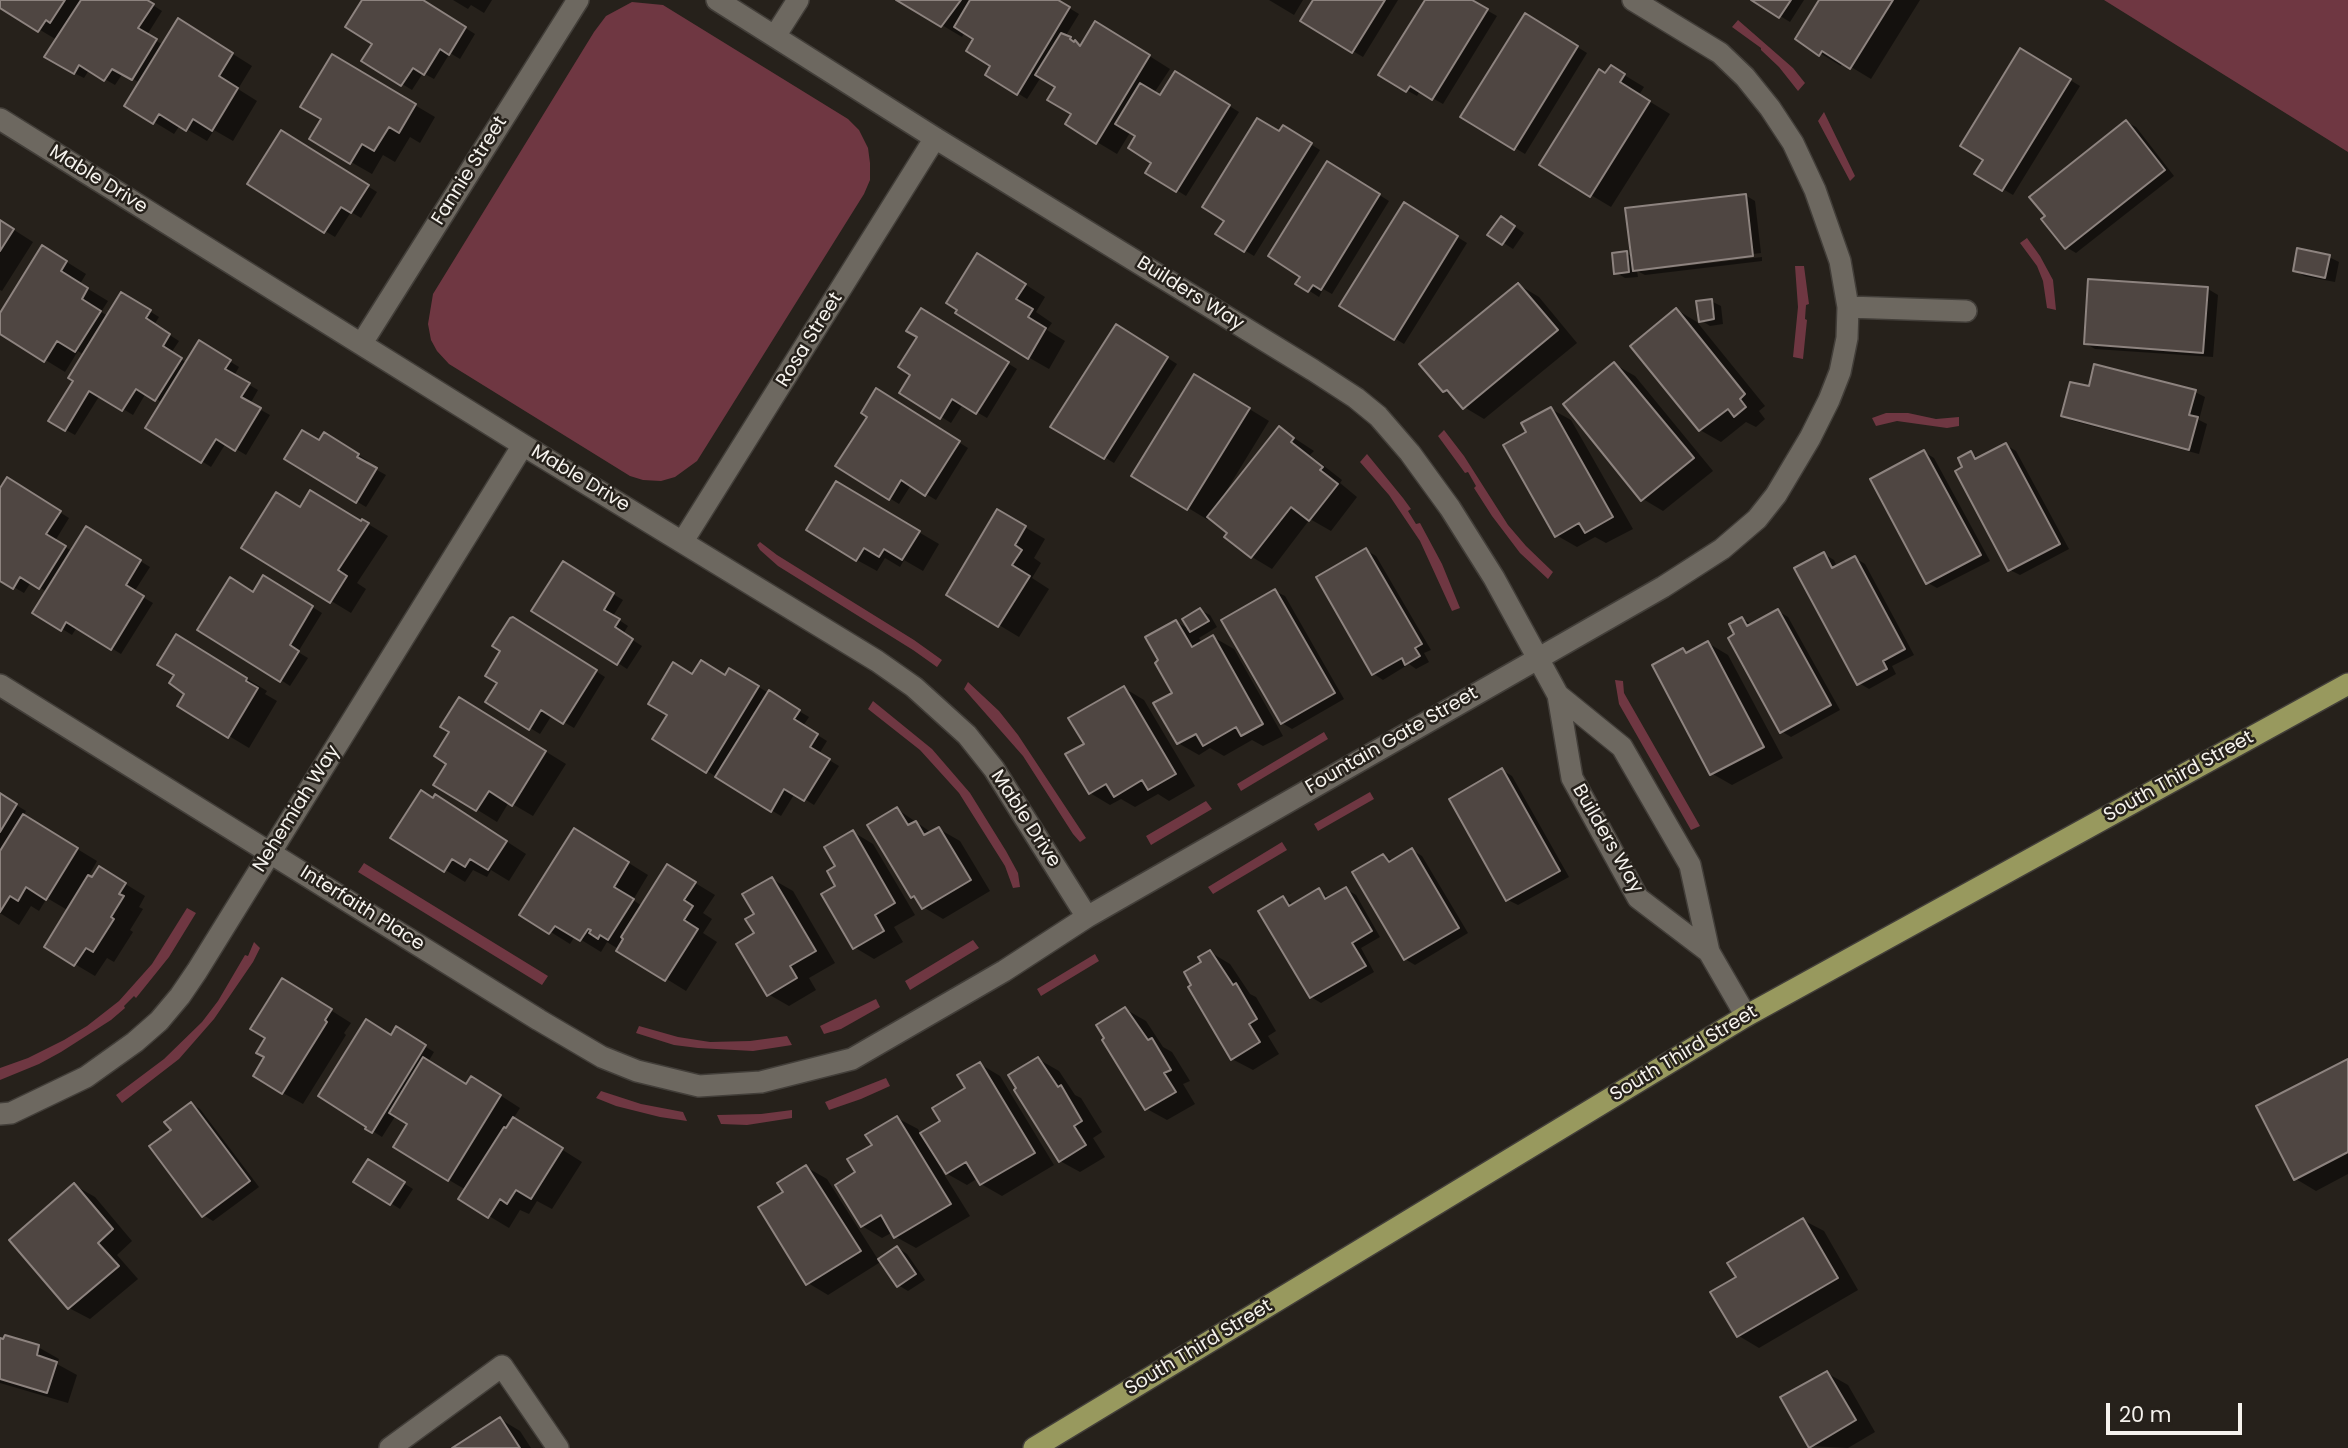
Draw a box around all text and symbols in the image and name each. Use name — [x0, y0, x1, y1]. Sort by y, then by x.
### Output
street label: Fannie Street — [428, 112, 512, 230]
street label: Mable Drive — [45, 141, 151, 219]
street label: Builders Way — [1132, 252, 1248, 336]
street label: Rosa Street — [772, 289, 848, 391]
street label: Mable Drive — [526, 441, 634, 517]
street label: Fountain Gate Street — [1302, 682, 1482, 800]
street label: South Third Street — [2100, 726, 2258, 828]
street label: Nehemiah Way — [249, 741, 345, 877]
street label: Mable Drive — [985, 766, 1065, 872]
street label: Builders Way — [1567, 780, 1647, 898]
street label: Interfaith Place — [296, 862, 428, 956]
street label: South Third Street — [1606, 1001, 1762, 1107]
street label: South Third Street — [1121, 1295, 1277, 1401]
scale bar — [2110, 1388, 2246, 1432]
text: 20 m — [2119, 1400, 2172, 1429]

